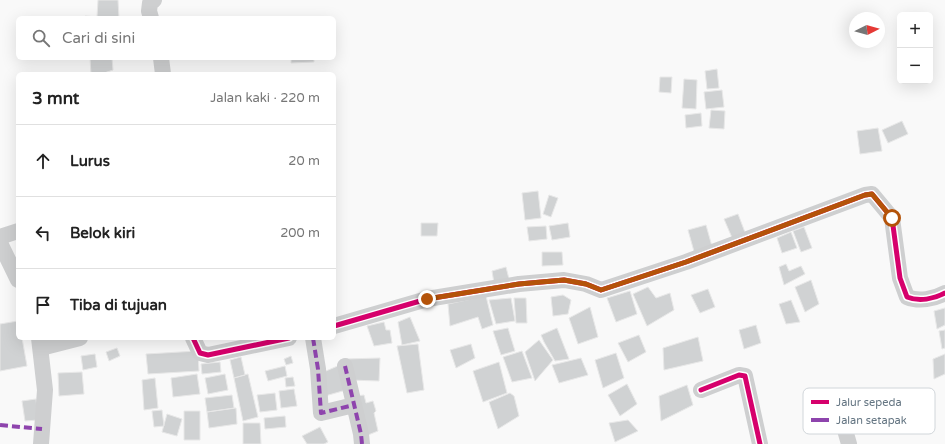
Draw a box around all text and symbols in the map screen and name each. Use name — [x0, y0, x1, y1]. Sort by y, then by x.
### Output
north arrow — [849, 12, 885, 48]
map controls — [897, 12, 933, 84]
button: + — [897, 12, 933, 48]
search box — [16, 16, 336, 60]
icon: search — [30, 27, 52, 49]
text: Cari di sini — [62, 29, 135, 47]
button: − — [897, 48, 933, 84]
text: 3 mnt — [32, 88, 79, 109]
text: Jalan kaki · 220 m — [210, 90, 320, 106]
icon: ahead — [32, 150, 54, 172]
text: Lurus — [70, 152, 110, 170]
text: 20 m — [288, 153, 320, 169]
route start — [883, 209, 901, 227]
icon: left — [32, 222, 54, 244]
text: Belok kiri — [70, 224, 135, 242]
text: 200 m — [280, 225, 320, 241]
route end — [418, 290, 436, 308]
icon: arrive — [32, 294, 54, 316]
text: Tiba di tujuan — [70, 296, 167, 314]
legend — [803, 388, 935, 434]
text: Jalur sepeda — [836, 396, 902, 409]
text: Jalan setapak — [836, 414, 907, 427]

